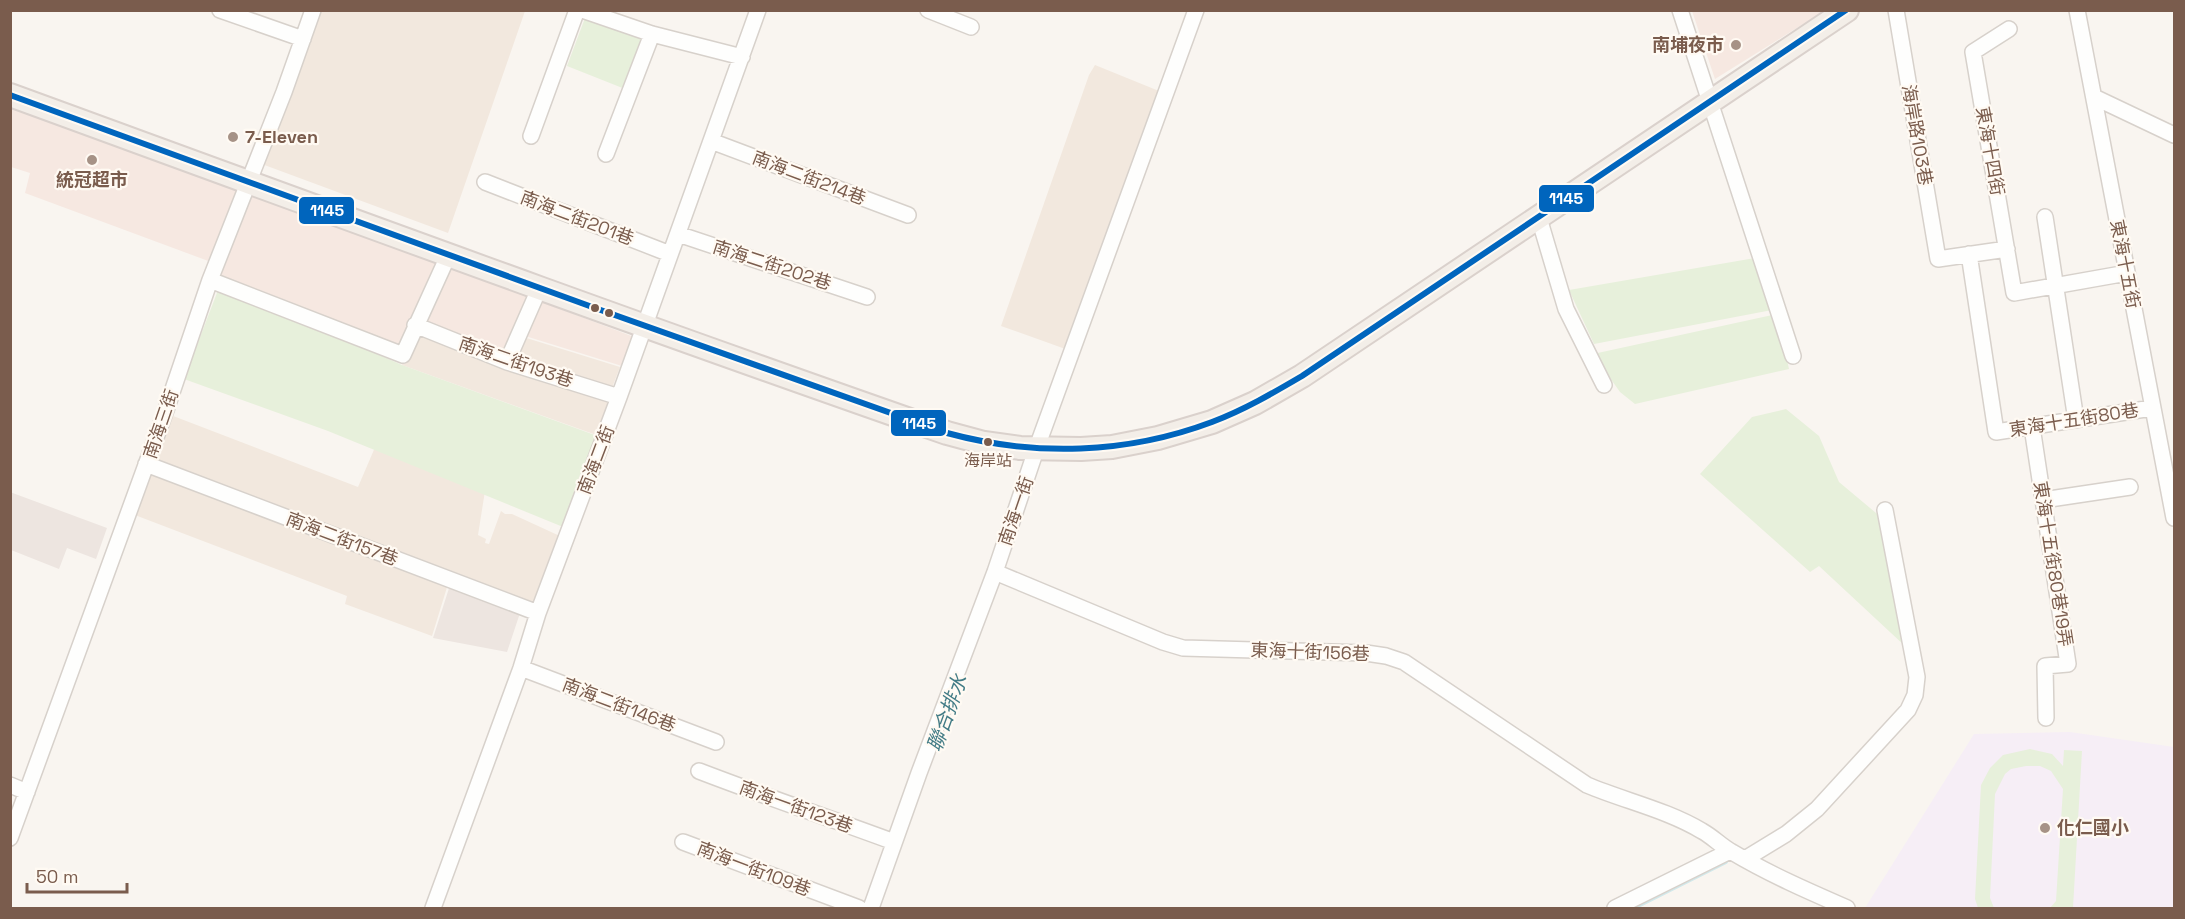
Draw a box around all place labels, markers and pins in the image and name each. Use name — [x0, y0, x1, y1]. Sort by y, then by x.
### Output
place label: 南埔夜市 — [1652, 33, 1724, 56]
marker: 南埔夜市 — [1729, 38, 1743, 52]
place label: 7-Eleven — [245, 125, 318, 148]
marker: 7-Eleven — [226, 130, 240, 144]
marker: 統冠超市 — [85, 153, 99, 167]
place label: 統冠超市 — [56, 168, 128, 191]
unlabelled marker — [589, 302, 601, 314]
unlabelled marker — [603, 307, 615, 319]
marker: 海岸站 — [982, 436, 994, 448]
place label: 海岸站 — [964, 450, 1012, 471]
place label: 化仁國小 — [2057, 816, 2129, 839]
marker: 化仁國小 — [2038, 821, 2052, 835]

